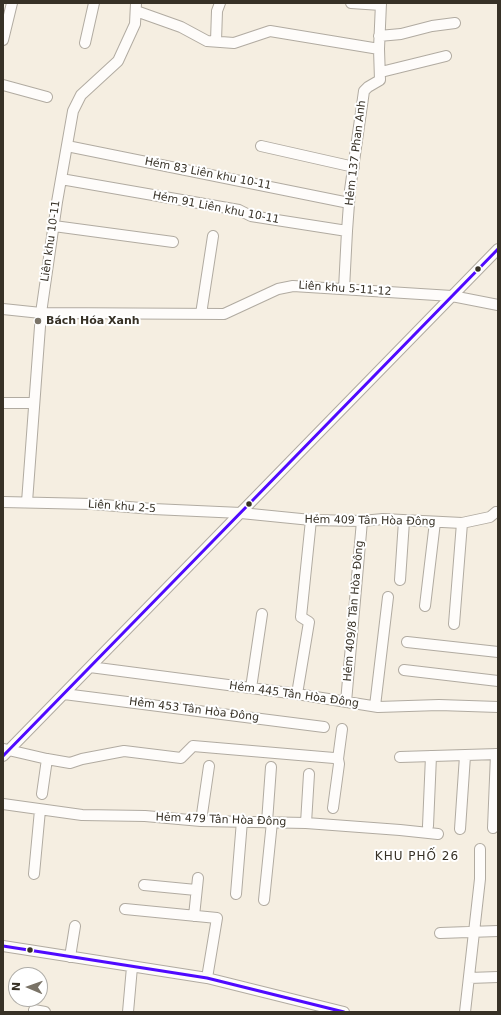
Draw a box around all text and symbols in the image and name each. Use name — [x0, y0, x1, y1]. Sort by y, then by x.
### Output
street label: Hẻm 137 Phan Anh — [343, 100, 369, 206]
street label: Hẻm 83 Liên khu 10-11 — [143, 155, 273, 193]
street label: Hẻm 91 Liên khu 10-11 — [151, 189, 281, 227]
street label: Liên khu 10-11 — [39, 199, 63, 283]
unlabelled marker — [473, 264, 483, 274]
street label: Liên khu 5-11-12 — [298, 279, 392, 299]
place label: Bách Hóa Xanh — [46, 314, 140, 328]
marker: Bách Hóa Xanh — [33, 316, 43, 326]
street label: Liên khu 2-5 — [88, 498, 156, 516]
unlabelled marker — [244, 499, 254, 509]
street label: Hẻm 409 Tân Hòa Đông — [304, 513, 436, 529]
street label: Hẻm 409/8 Tân Hòa Đông — [341, 540, 367, 682]
street label: Hẻm 445 Tân Hòa Đông — [228, 679, 360, 711]
street label: Hẻm 453 Tân Hòa Đông — [128, 695, 260, 725]
street label: Hẻm 479 Tân Hòa Đông — [155, 811, 287, 829]
district label: KHU PHỐ 26 — [375, 850, 459, 864]
unlabelled marker — [25, 945, 35, 955]
north arrow — [8, 967, 48, 1007]
text: N — [10, 982, 23, 991]

